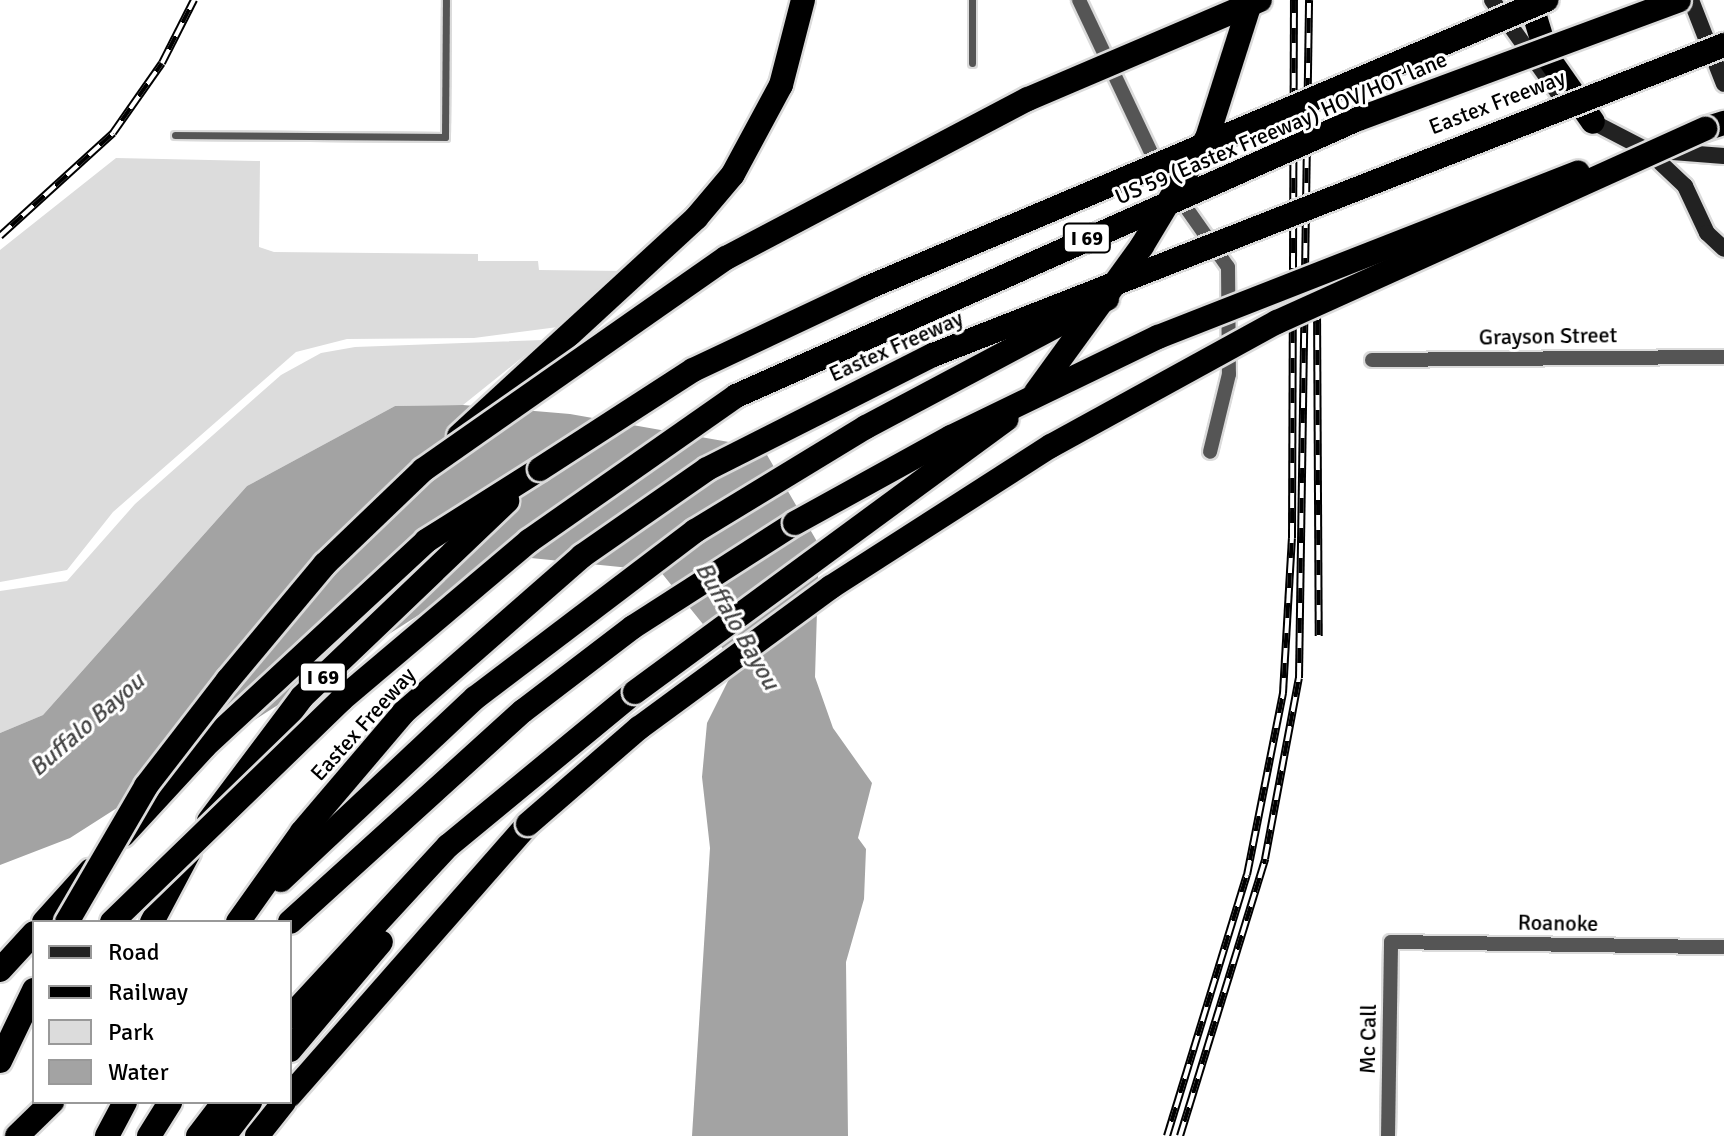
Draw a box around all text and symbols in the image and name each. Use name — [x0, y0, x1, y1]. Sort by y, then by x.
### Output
street label: US 59 (Eastex Freeway) HOV/HOT lane — [1111, 46, 1451, 210]
street label: Eastex Freeway — [1425, 64, 1569, 140]
road number: I 69 — [1061, 222, 1113, 254]
street label: Eastex Freeway — [825, 305, 967, 387]
street label: Grayson Street — [1479, 322, 1617, 350]
water label: Buffalo Bayou — [689, 557, 785, 695]
road number: I 69 — [297, 661, 349, 693]
street label: Eastex Freeway — [305, 662, 421, 786]
water label: Buffalo Bayou — [24, 667, 150, 783]
street label: Roanoke — [1517, 909, 1599, 937]
legend — [32, 920, 292, 1104]
text: Road — [108, 937, 159, 967]
text: Railway — [108, 977, 188, 1007]
street label: Mc Call — [1354, 1004, 1382, 1074]
text: Park — [108, 1017, 154, 1047]
text: Water — [108, 1057, 168, 1087]

